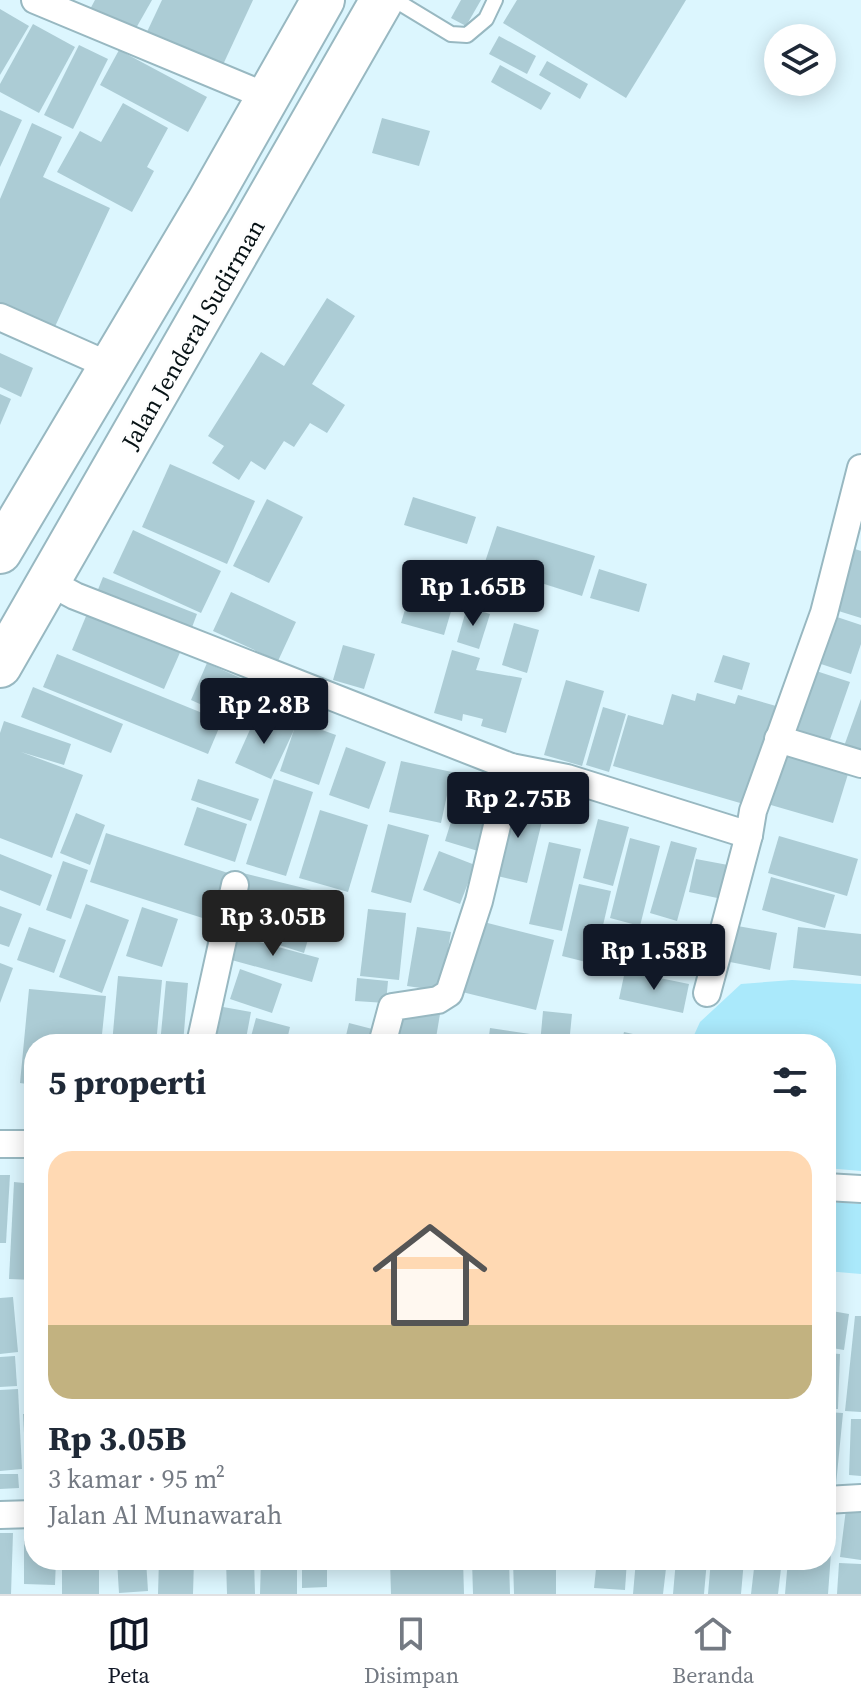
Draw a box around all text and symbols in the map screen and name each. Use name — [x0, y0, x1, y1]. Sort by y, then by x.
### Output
map controls — [764, 24, 836, 96]
button: layers — [764, 24, 836, 96]
street label: Jalan Jenderal Sudirman — [113, 213, 272, 456]
pin: Rp 1.65B — [390, 560, 556, 628]
text: Rp 1.65B — [420, 568, 526, 604]
pin: Rp 2.8B — [190, 678, 338, 746]
text: Rp 2.8B — [218, 686, 310, 722]
pin: Rp 2.75B — [435, 772, 601, 840]
text: Rp 2.75B — [465, 780, 571, 816]
pin: Rp 3.05B — [190, 890, 356, 958]
text: Rp 3.05B — [220, 898, 326, 934]
pin: Rp 1.58B — [571, 924, 737, 992]
text: Rp 1.58B — [601, 932, 707, 968]
text: 5 properti — [48, 1059, 206, 1105]
icon: filters — [768, 1060, 812, 1104]
icon: home — [358, 1203, 502, 1347]
text: Rp 3.05B — [48, 1415, 186, 1461]
text: 3 kamar · 95 m² — [48, 1461, 225, 1497]
text: Jalan Al Munawarah — [48, 1497, 282, 1533]
tab: Peta — [107, 1612, 151, 1690]
tab: Disimpan — [364, 1612, 459, 1690]
tab: Beranda — [672, 1612, 754, 1690]

